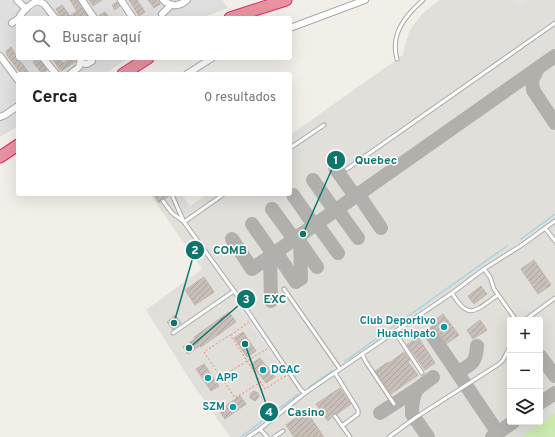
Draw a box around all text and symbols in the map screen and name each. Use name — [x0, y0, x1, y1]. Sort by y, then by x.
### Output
search box — [16, 16, 292, 60]
icon: search — [30, 27, 52, 49]
text: Buscar aquí — [62, 29, 141, 48]
text: Cerca — [32, 87, 78, 109]
text: 0 resultados — [204, 90, 276, 106]
callout: Quebec — [326, 148, 405, 172]
text: 1 — [334, 153, 338, 169]
text: Quebec — [355, 153, 397, 169]
callout: COMB — [185, 238, 255, 262]
text: 2 — [191, 243, 199, 259]
text: COMB — [213, 243, 247, 259]
callout: EXC — [236, 287, 295, 311]
text: 3 — [242, 292, 250, 308]
text: EXC — [264, 292, 287, 308]
place label: Club Deportivo Huachipato — [360, 314, 436, 341]
map controls — [507, 317, 543, 425]
button: + — [507, 317, 543, 353]
marker: Club Deportivo Huachipato — [439, 322, 449, 332]
button: − — [507, 353, 543, 389]
place label: DGAC — [271, 363, 300, 377]
marker: DGAC — [258, 365, 268, 375]
place label: APP — [216, 371, 238, 385]
marker: APP — [203, 373, 213, 383]
button: layers — [507, 389, 543, 425]
place label: SZM — [202, 400, 225, 414]
callout: Casino — [259, 400, 333, 424]
marker: SZM — [228, 402, 238, 412]
text: 4 — [265, 405, 273, 421]
text: Casino — [287, 405, 325, 421]

